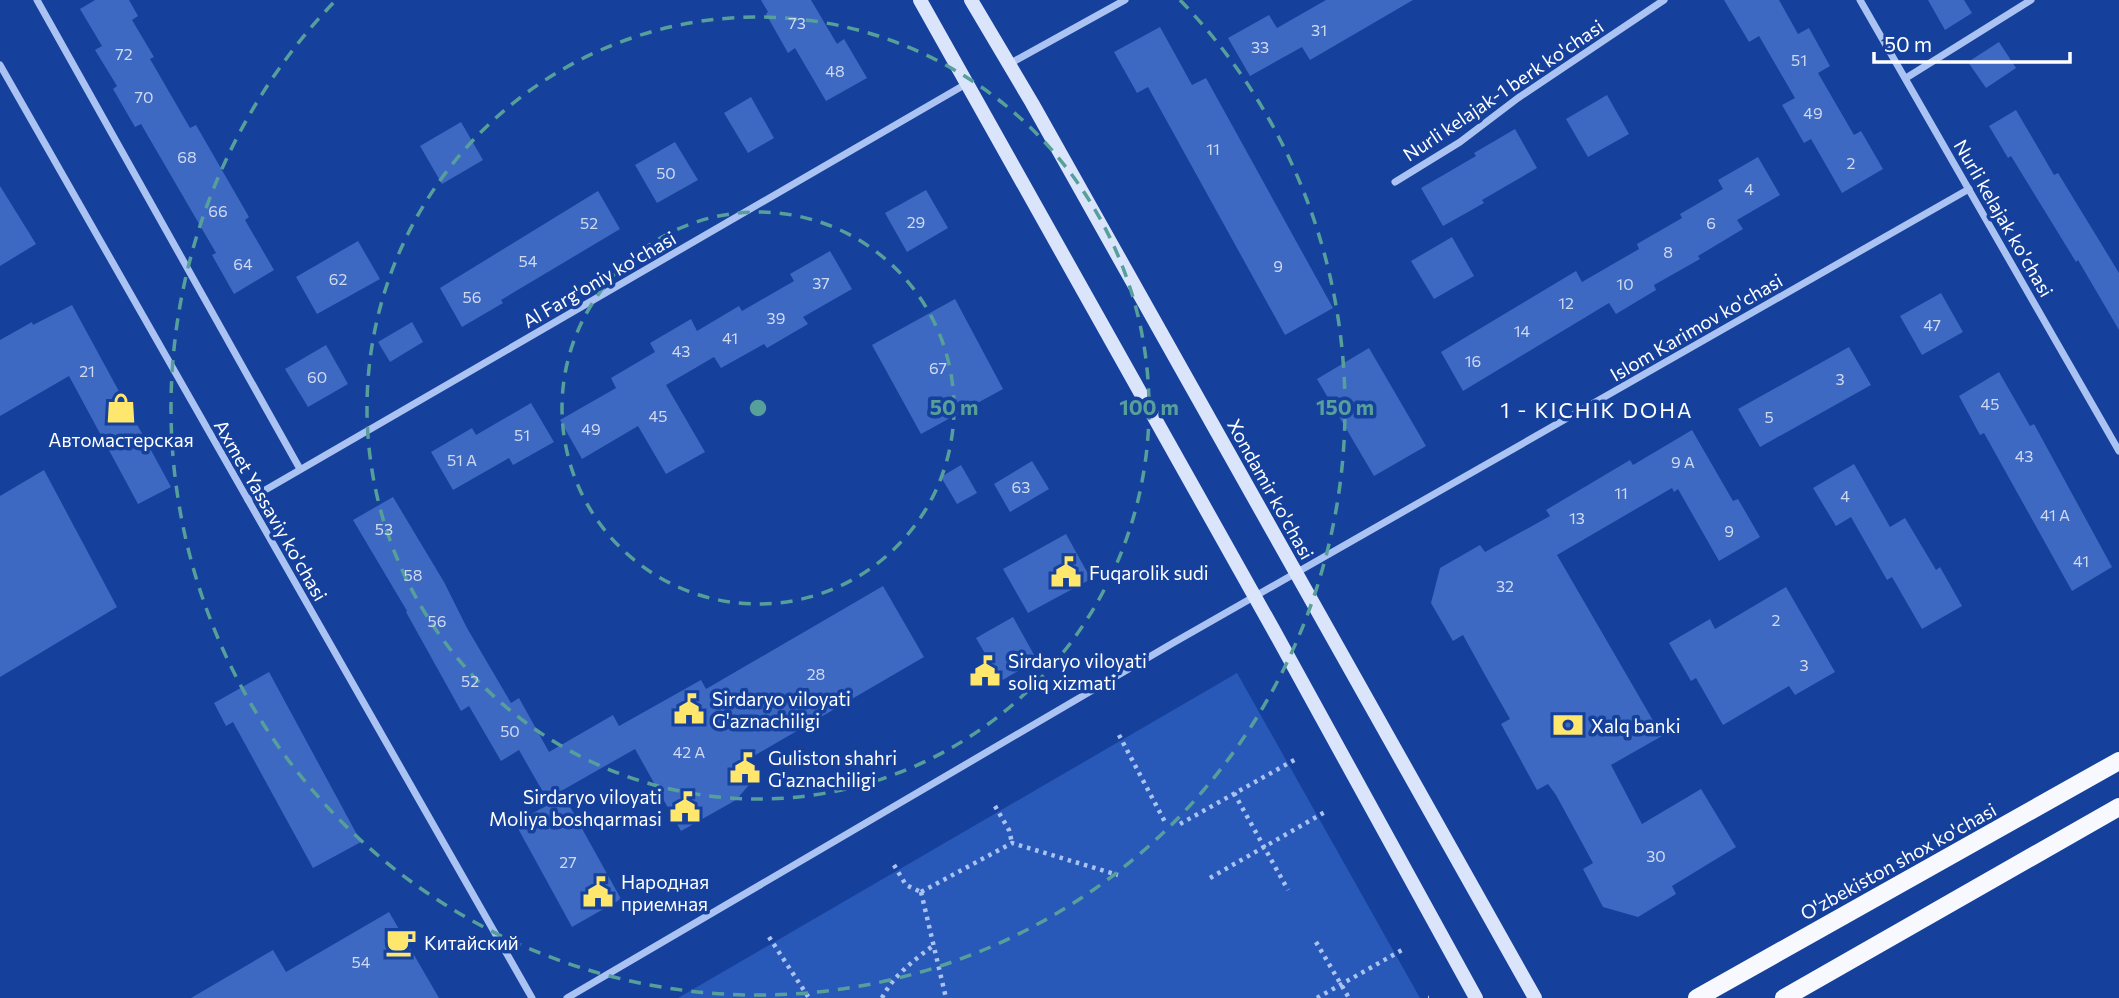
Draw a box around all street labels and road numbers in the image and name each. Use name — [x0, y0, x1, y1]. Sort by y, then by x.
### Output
street label: Nurli kelajak-1 berk ko'chasi — [1398, 14, 1608, 166]
street label: Nurli kelajak ko'chasi — [1950, 135, 2058, 301]
street label: Al Farg'oniy ko'chasi — [518, 226, 680, 332]
street label: Islom Karimov ko'chasi — [1606, 268, 1786, 386]
street label: Axmet Yassaviy ko'chasi — [210, 415, 332, 605]
street label: Xondamir ko'chasi — [1223, 415, 1319, 563]
street label: O'zbekiston shox ko'chasi — [1796, 798, 2000, 924]

